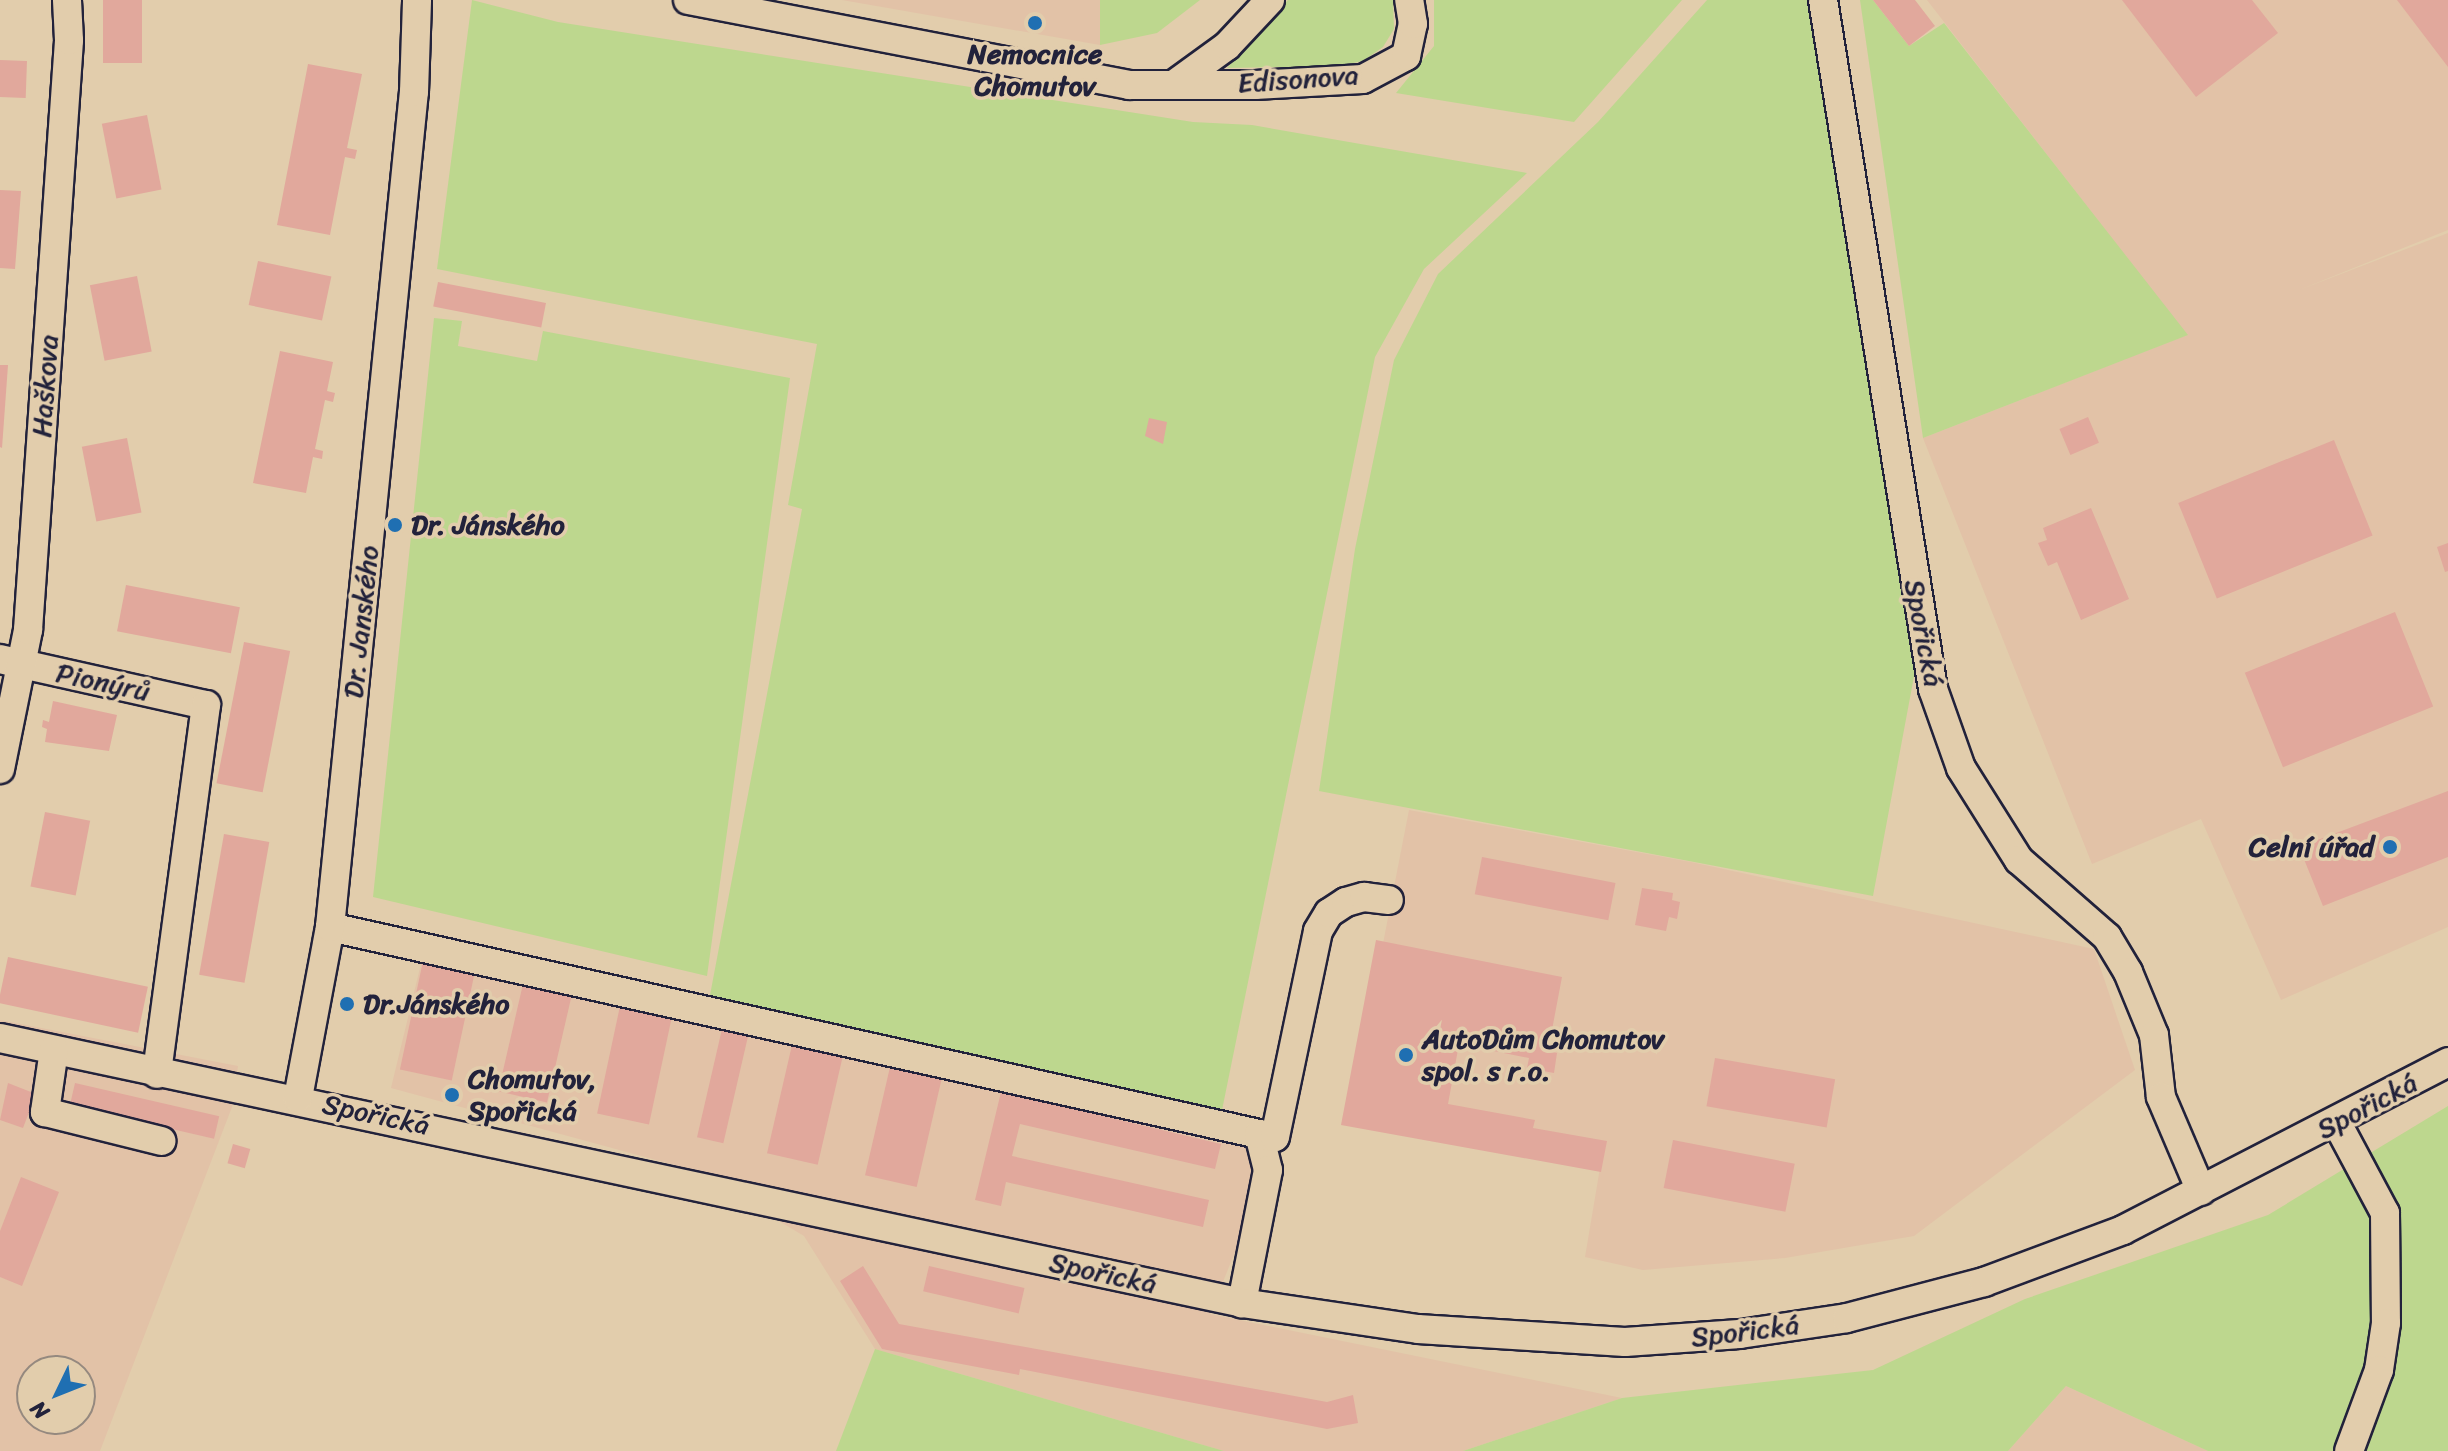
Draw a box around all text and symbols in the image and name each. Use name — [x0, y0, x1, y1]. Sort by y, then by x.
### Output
marker: Nemocnice Chomutov — [1024, 12, 1046, 34]
place label: Nemocnice Chomutov — [968, 37, 1102, 103]
street label: Edisonova — [1236, 58, 1360, 100]
street label: Haškova — [25, 333, 65, 439]
place label: Dr. Jánského — [411, 508, 566, 542]
marker: Dr. Jánského — [386, 516, 404, 534]
street label: Dr. Janského — [336, 543, 386, 701]
street label: Spořická — [1897, 576, 1951, 690]
street label: Pionýrů — [53, 656, 153, 708]
place label: Celní úřad — [2249, 830, 2374, 864]
marker: Celní úřad — [2381, 838, 2399, 856]
place label: Dr.Jánského — [363, 987, 509, 1021]
marker: Dr.Jánského — [338, 995, 356, 1013]
place label: AutoDům Chomutov spol. s r.o. — [1422, 1022, 1663, 1088]
marker: AutoDům Chomutov spol. s r.o. — [1397, 1046, 1415, 1064]
place label: Chomutov, Spořická — [468, 1062, 597, 1128]
street label: Spořická — [2311, 1066, 2423, 1146]
marker: Chomutov, Spořická — [443, 1086, 461, 1104]
street label: Spořická — [319, 1087, 433, 1143]
street label: Spořická — [1046, 1245, 1160, 1301]
street label: Spořická — [1689, 1308, 1801, 1354]
north arrow — [16, 1355, 96, 1435]
text: N — [20, 1391, 59, 1429]

